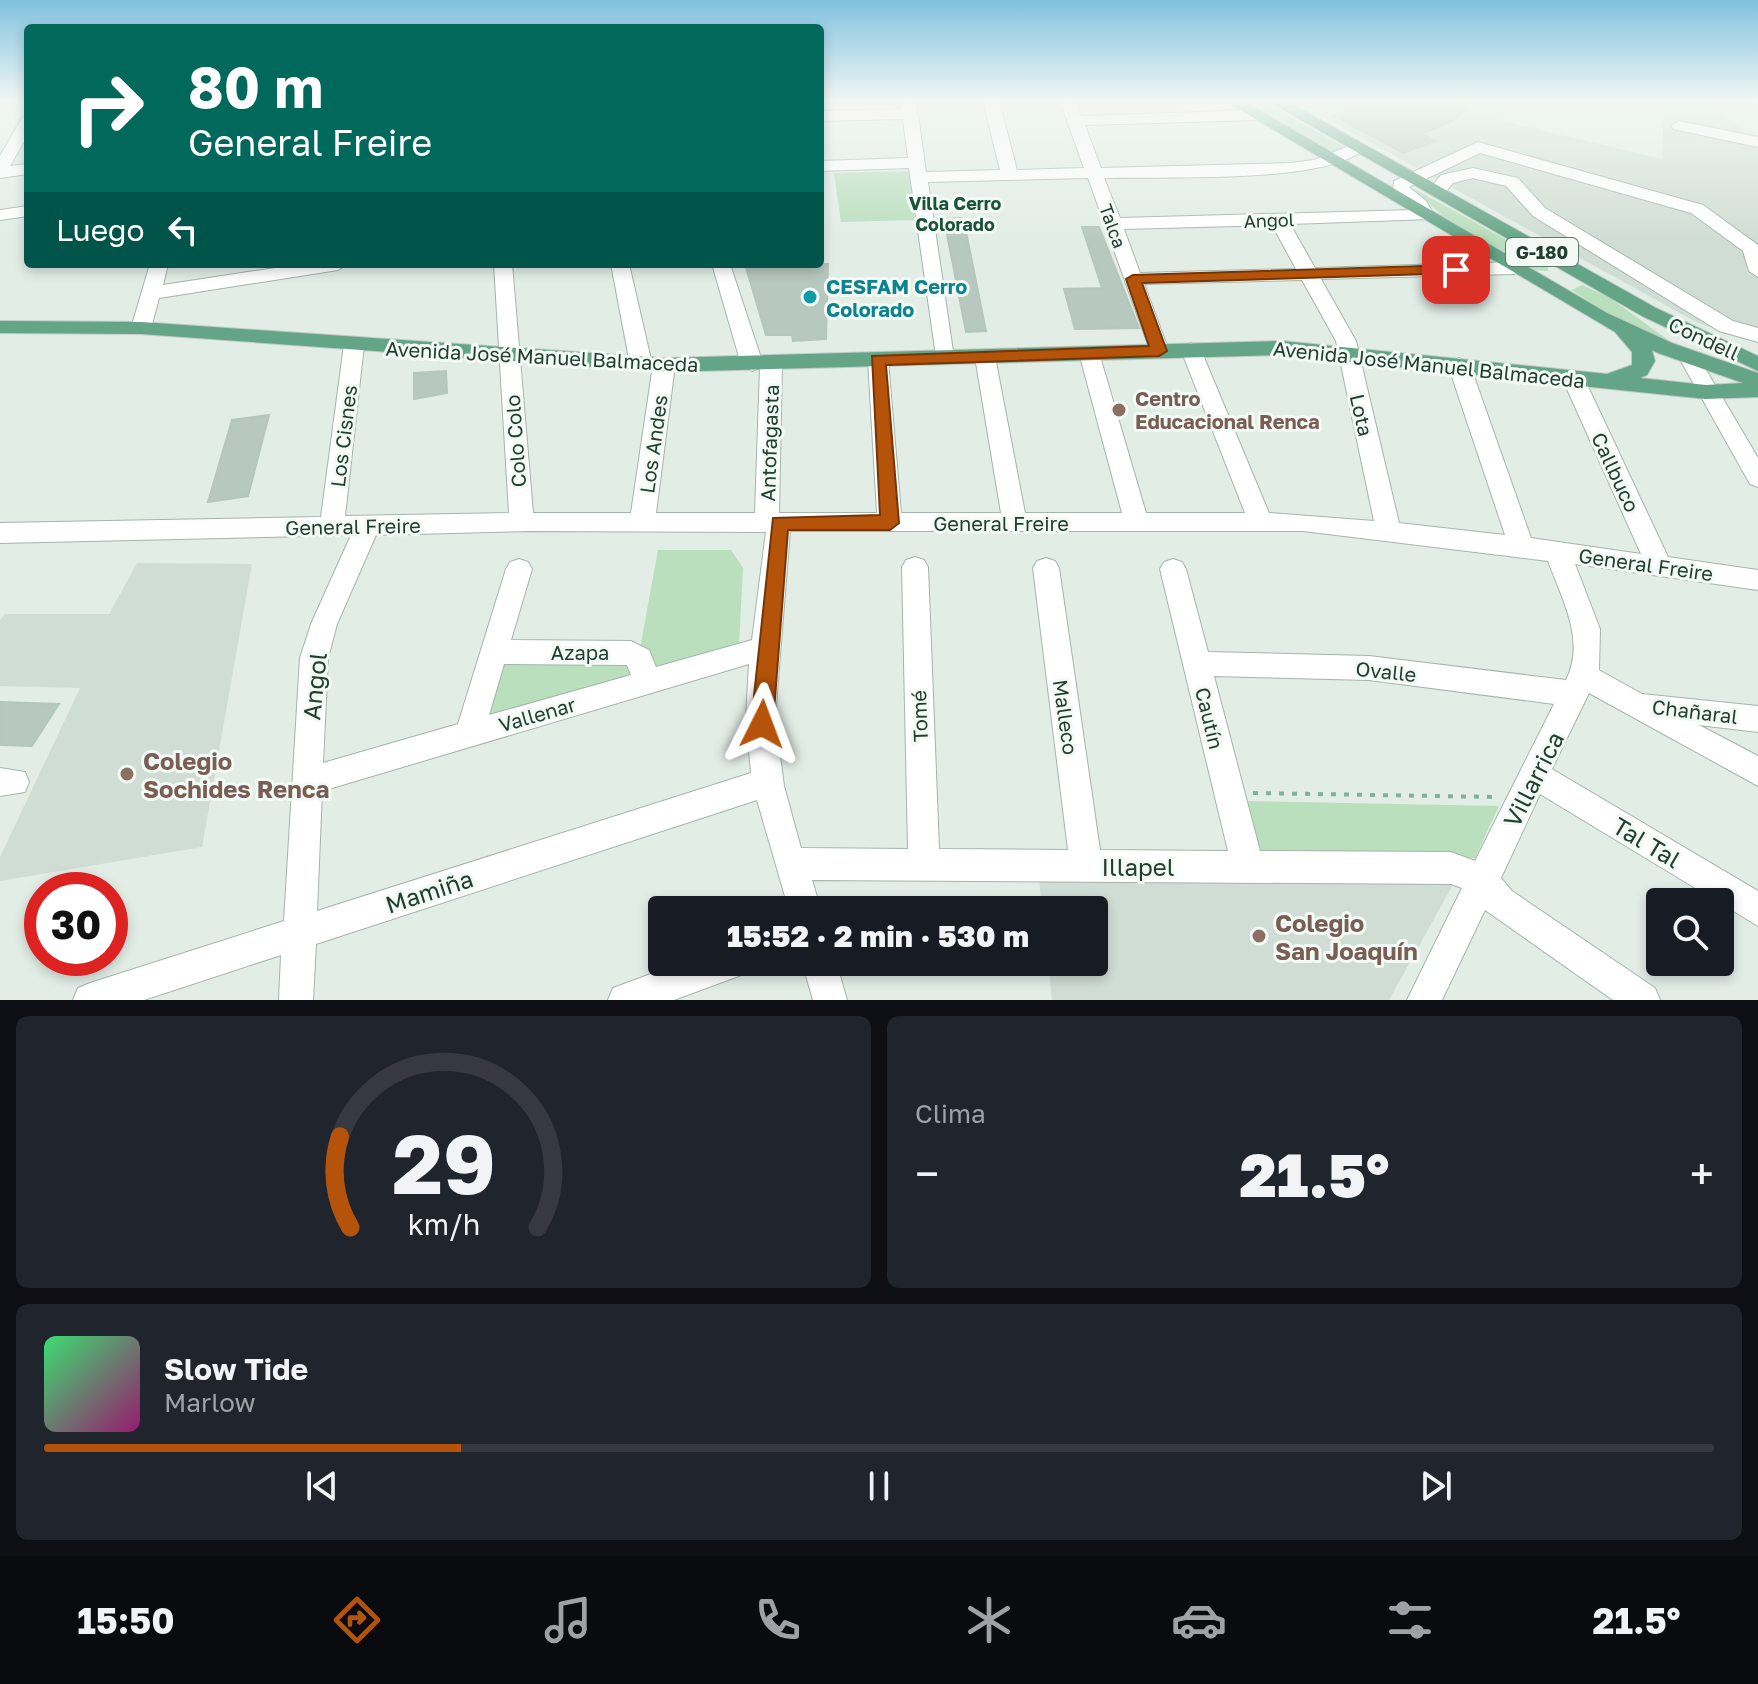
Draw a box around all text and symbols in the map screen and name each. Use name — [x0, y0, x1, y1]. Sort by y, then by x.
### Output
text: 80 m — [188, 53, 323, 120]
icon: right — [56, 56, 160, 160]
text: General Freire — [188, 121, 432, 164]
district label: Villa Cerro Colorado — [909, 192, 1002, 235]
street label: Talca — [1095, 201, 1131, 251]
icon: left — [161, 208, 205, 252]
street label: Angol — [1243, 208, 1295, 232]
text: Luego — [56, 212, 145, 248]
pin — [1422, 236, 1490, 304]
road number: G-180 — [1506, 238, 1578, 266]
icon: arrive — [1434, 248, 1478, 292]
place label: CESFAM Cerro Colorado — [826, 274, 967, 321]
marker: CESFAM Cerro Colorado — [801, 288, 819, 306]
street label: Condell — [1665, 311, 1743, 365]
street label: Avenida José Manuel Balmaceda — [385, 336, 699, 376]
street label: Avenida José Manuel Balmaceda — [1272, 336, 1586, 392]
street label: Los Cisnes — [325, 383, 361, 489]
street label: Antofagasta — [755, 384, 783, 502]
place label: Centro Educacional Renca — [1135, 386, 1320, 433]
street label: Lota — [1346, 392, 1378, 438]
street label: Los Andes — [634, 393, 672, 495]
street label: Colo Colo — [500, 394, 530, 488]
marker: Centro Educacional Renca — [1110, 401, 1128, 419]
street label: Callbuco — [1587, 428, 1645, 516]
street label: General Freire — [933, 511, 1069, 535]
street label: General Freire — [285, 513, 421, 539]
street label: General Freire — [1577, 543, 1715, 585]
street label: Azapa — [551, 640, 609, 664]
street label: Angol — [296, 651, 332, 721]
street label: Ovalle — [1354, 656, 1418, 686]
street label: Malleco — [1049, 678, 1083, 756]
position arrow — [720, 682, 804, 766]
street label: Cautín — [1191, 685, 1229, 751]
street label: Tomé — [906, 690, 932, 742]
street label: Vallenar — [496, 692, 579, 736]
street label: Chañaral — [1651, 694, 1739, 728]
street label: Villarrica — [1497, 726, 1569, 832]
place label: Colegio Sochides Renca — [143, 746, 330, 803]
marker: Colegio Sochides Renca — [118, 765, 136, 783]
street label: Tal Tal — [1608, 811, 1686, 873]
street label: Illapel — [1102, 852, 1174, 881]
street label: Mamiña — [382, 863, 476, 919]
speed limit sign: 30 — [24, 872, 128, 976]
map controls — [1646, 888, 1734, 976]
button: search — [1646, 888, 1734, 976]
place label: Colegio San Joaquín — [1275, 908, 1418, 965]
text: 15:52 · 2 min · 530 m — [727, 918, 1029, 954]
marker: Colegio San Joaquín — [1250, 927, 1268, 945]
text: Clima — [915, 1098, 986, 1129]
text: 29 — [392, 1112, 495, 1212]
text: 21.5° — [1240, 1138, 1389, 1210]
text: − — [915, 1147, 939, 1200]
text: + — [1690, 1147, 1714, 1200]
text: km/h — [407, 1207, 480, 1241]
text: Slow Tide — [164, 1351, 308, 1387]
text: Marlow — [164, 1387, 256, 1418]
icon: previous — [300, 1464, 344, 1508]
icon: pause — [857, 1464, 901, 1508]
icon: next — [1414, 1464, 1458, 1508]
icon: directions — [329, 1592, 385, 1648]
icon: music — [540, 1592, 596, 1648]
icon: phone — [750, 1592, 806, 1648]
icon: climate — [961, 1592, 1017, 1648]
icon: car — [1171, 1592, 1227, 1648]
icon: filters — [1382, 1592, 1438, 1648]
text: 15:50 — [77, 1599, 175, 1642]
text: 21.5° — [1593, 1599, 1681, 1642]

